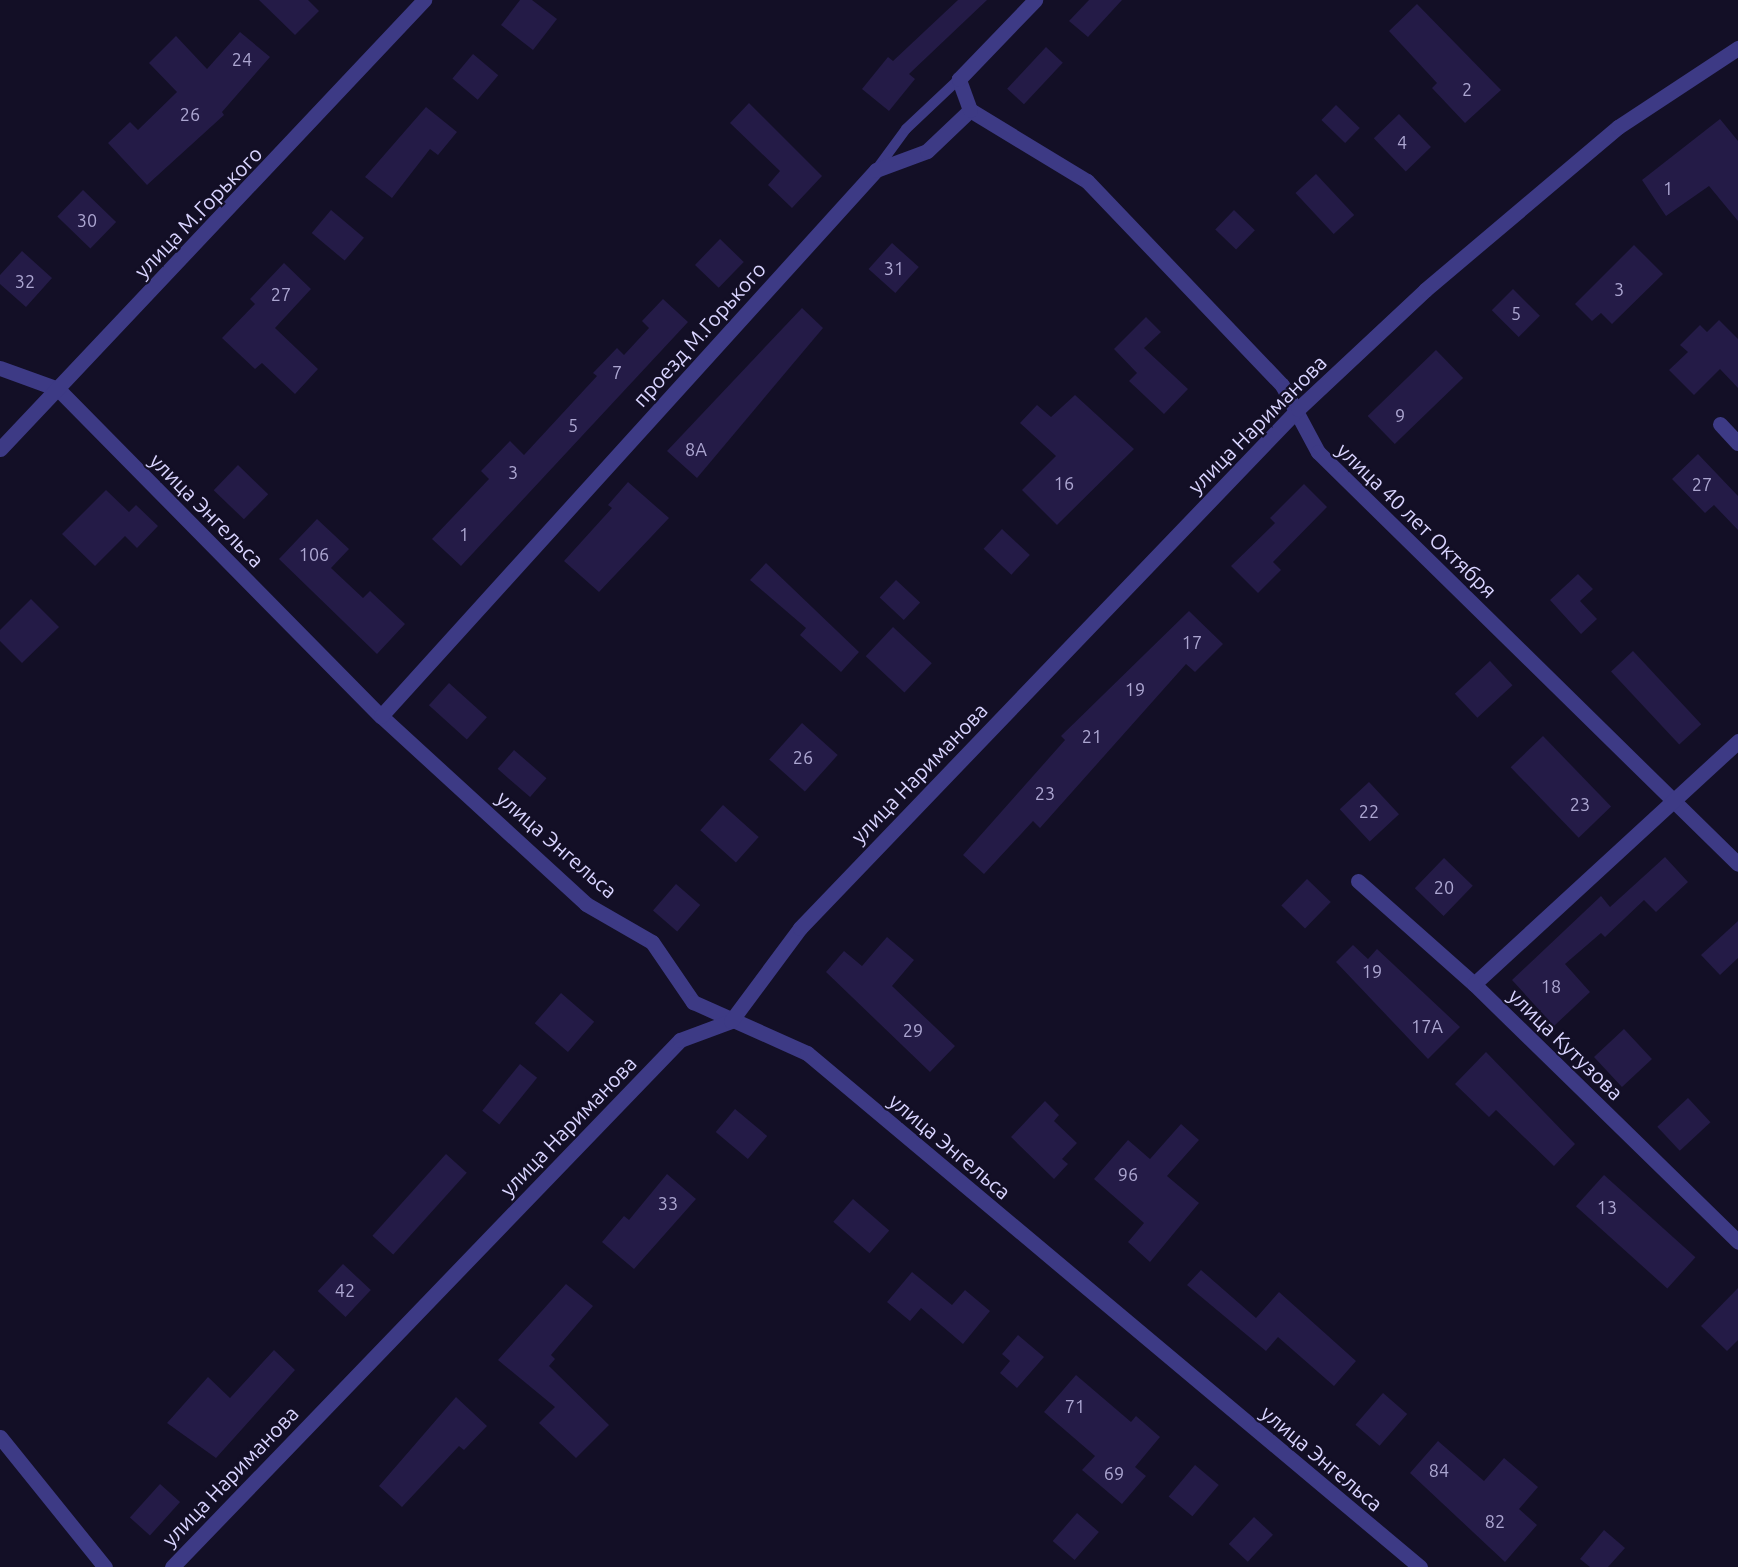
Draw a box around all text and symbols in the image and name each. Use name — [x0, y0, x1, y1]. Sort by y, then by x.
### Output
house number: 24 — [232, 48, 252, 70]
house number: 2 — [1462, 78, 1472, 100]
house number: 26 — [180, 103, 200, 125]
house number: 4 — [1397, 131, 1407, 153]
street label: улица М.Горького — [129, 141, 267, 283]
house number: 1 — [1663, 177, 1673, 199]
house number: 30 — [77, 209, 97, 231]
street label: проезд М.Горького — [627, 256, 771, 412]
house number: 31 — [884, 257, 904, 279]
house number: 32 — [15, 270, 35, 292]
house number: 3 — [1614, 278, 1624, 300]
house number: 27 — [271, 283, 291, 305]
house number: 5 — [1511, 302, 1521, 324]
street label: улица Нариманова — [1183, 350, 1331, 498]
house number: 7 — [612, 361, 622, 383]
house number: 9 — [1395, 404, 1405, 426]
house number: 5 — [568, 414, 578, 436]
street label: улица 40 лет Октября — [1332, 437, 1502, 603]
house number: 8А — [685, 438, 707, 460]
street label: улица Энгельса — [145, 448, 269, 572]
house number: 3 — [508, 461, 518, 483]
house number: 16 — [1054, 472, 1074, 494]
house number: 27 — [1692, 473, 1712, 495]
house number: 1 — [459, 523, 469, 545]
house number: 106 — [299, 543, 329, 565]
house number: 17 — [1182, 631, 1202, 653]
house number: 19 — [1125, 678, 1145, 700]
street label: улица Нариманова — [846, 698, 992, 848]
house number: 21 — [1082, 725, 1102, 747]
house number: 26 — [793, 746, 813, 768]
house number: 23 — [1035, 782, 1055, 804]
street label: улица Энгельса — [492, 785, 622, 903]
house number: 23 — [1570, 793, 1590, 815]
house number: 22 — [1359, 800, 1379, 822]
house number: 20 — [1434, 876, 1454, 898]
house number: 19 — [1362, 960, 1382, 982]
house number: 18 — [1541, 975, 1561, 997]
street label: улица Кутузова — [1503, 983, 1629, 1105]
house number: 17А — [1411, 1015, 1443, 1037]
house number: 29 — [903, 1019, 923, 1041]
street label: улица Нариманова — [495, 1051, 641, 1201]
street label: улица Энгельса — [884, 1088, 1016, 1204]
house number: 96 — [1118, 1163, 1138, 1185]
house number: 33 — [658, 1192, 678, 1214]
house number: 13 — [1597, 1196, 1617, 1218]
house number: 42 — [335, 1279, 355, 1301]
house number: 71 — [1065, 1395, 1085, 1417]
street label: улица Энгельса — [1256, 1400, 1388, 1516]
street label: улица Нариманова — [157, 1401, 303, 1551]
house number: 84 — [1429, 1459, 1449, 1481]
house number: 69 — [1104, 1462, 1124, 1484]
house number: 82 — [1485, 1510, 1505, 1532]

